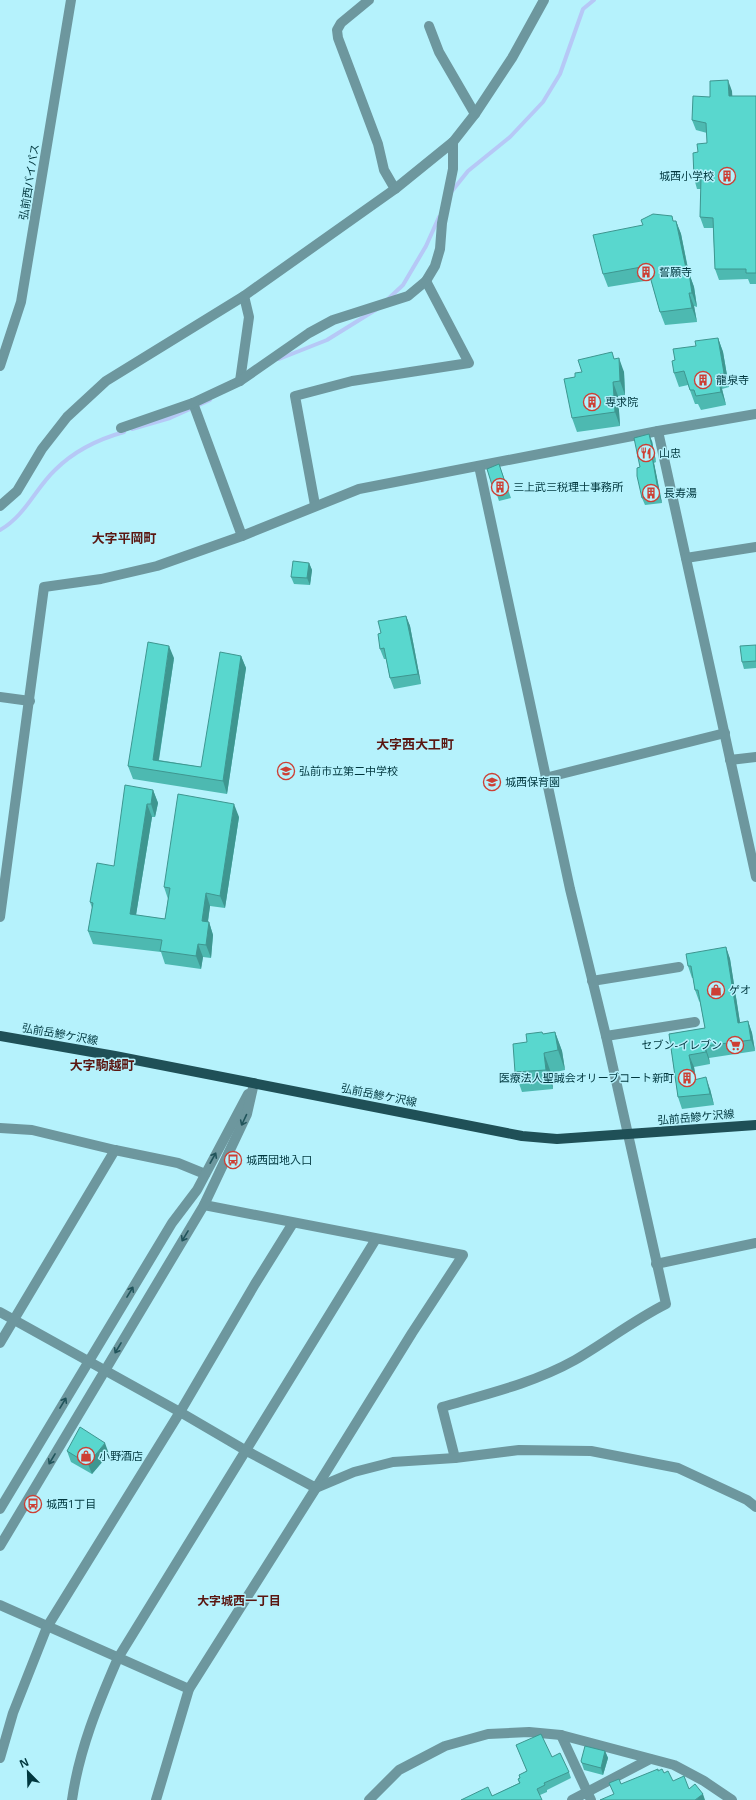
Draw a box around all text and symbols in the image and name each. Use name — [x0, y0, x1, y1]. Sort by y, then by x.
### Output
street label: 弘前西バイパス — [15, 143, 42, 221]
building icon: 城西小学校 — [717, 166, 737, 186]
place label: 城西小学校 — [659, 168, 714, 183]
building icon: 誓願寺 — [636, 262, 656, 282]
place label: 誓願寺 — [659, 264, 692, 279]
building icon: 龍泉寺 — [693, 370, 713, 390]
place label: 龍泉寺 — [716, 372, 749, 387]
building icon: 専求院 — [582, 392, 602, 412]
place label: 専求院 — [605, 394, 638, 409]
restaurant icon: 山忠 — [636, 443, 656, 463]
place label: 山忠 — [659, 445, 681, 460]
building icon: 三上武三税理士事務所 — [490, 477, 510, 497]
place label: 三上武三税理士事務所 — [513, 479, 624, 494]
building icon: 長寿湯 — [641, 483, 661, 503]
place label: 長寿湯 — [664, 485, 697, 500]
district label: 大字平岡町 — [91, 529, 157, 547]
district label: 大字西大工町 — [376, 735, 454, 753]
school or university icon: 弘前市立第二中学校 — [276, 761, 296, 781]
place label: 弘前市立第二中学校 — [299, 763, 398, 778]
school or university icon: 城西保育園 — [482, 772, 502, 792]
place label: 城西保育園 — [505, 774, 560, 789]
shop icon: ゲオ — [706, 980, 726, 1000]
place label: ゲオ — [729, 982, 751, 997]
street label: 弘前岳鰺ケ沢線 — [21, 1019, 99, 1048]
supermarket icon: セブン-イレブン — [725, 1035, 745, 1055]
place label: セブン-イレブン — [641, 1037, 722, 1052]
district label: 大字駒越町 — [69, 1056, 135, 1074]
building icon: 医療法人聖誠会オリーブコート新町 — [677, 1068, 697, 1088]
place label: 医療法人聖誠会オリーブコート新町 — [499, 1070, 674, 1085]
street label: 弘前岳鰺ケ沢線 — [340, 1080, 418, 1109]
street label: 弘前岳鰺ケ沢線 — [657, 1106, 735, 1127]
one-way arrow — [240, 1114, 247, 1126]
bus stop icon: 城西団地入口 — [223, 1150, 243, 1170]
one-way arrow — [210, 1152, 218, 1164]
place label: 城西団地入口 — [246, 1152, 312, 1167]
one-way arrow — [181, 1230, 189, 1242]
one-way arrow — [127, 1286, 135, 1298]
one-way arrow — [114, 1342, 122, 1354]
one-way arrow — [60, 1397, 68, 1409]
shop icon: 小野酒店 — [76, 1446, 96, 1466]
place label: 小野酒店 — [99, 1448, 143, 1463]
one-way arrow — [48, 1453, 56, 1465]
bus stop icon: 城西1丁目 — [23, 1494, 43, 1514]
place label: 城西1丁目 — [46, 1496, 96, 1511]
district label: 大字城西一丁目 — [197, 1592, 281, 1609]
north arrow — [8, 1752, 48, 1792]
text: N — [17, 1754, 31, 1771]

